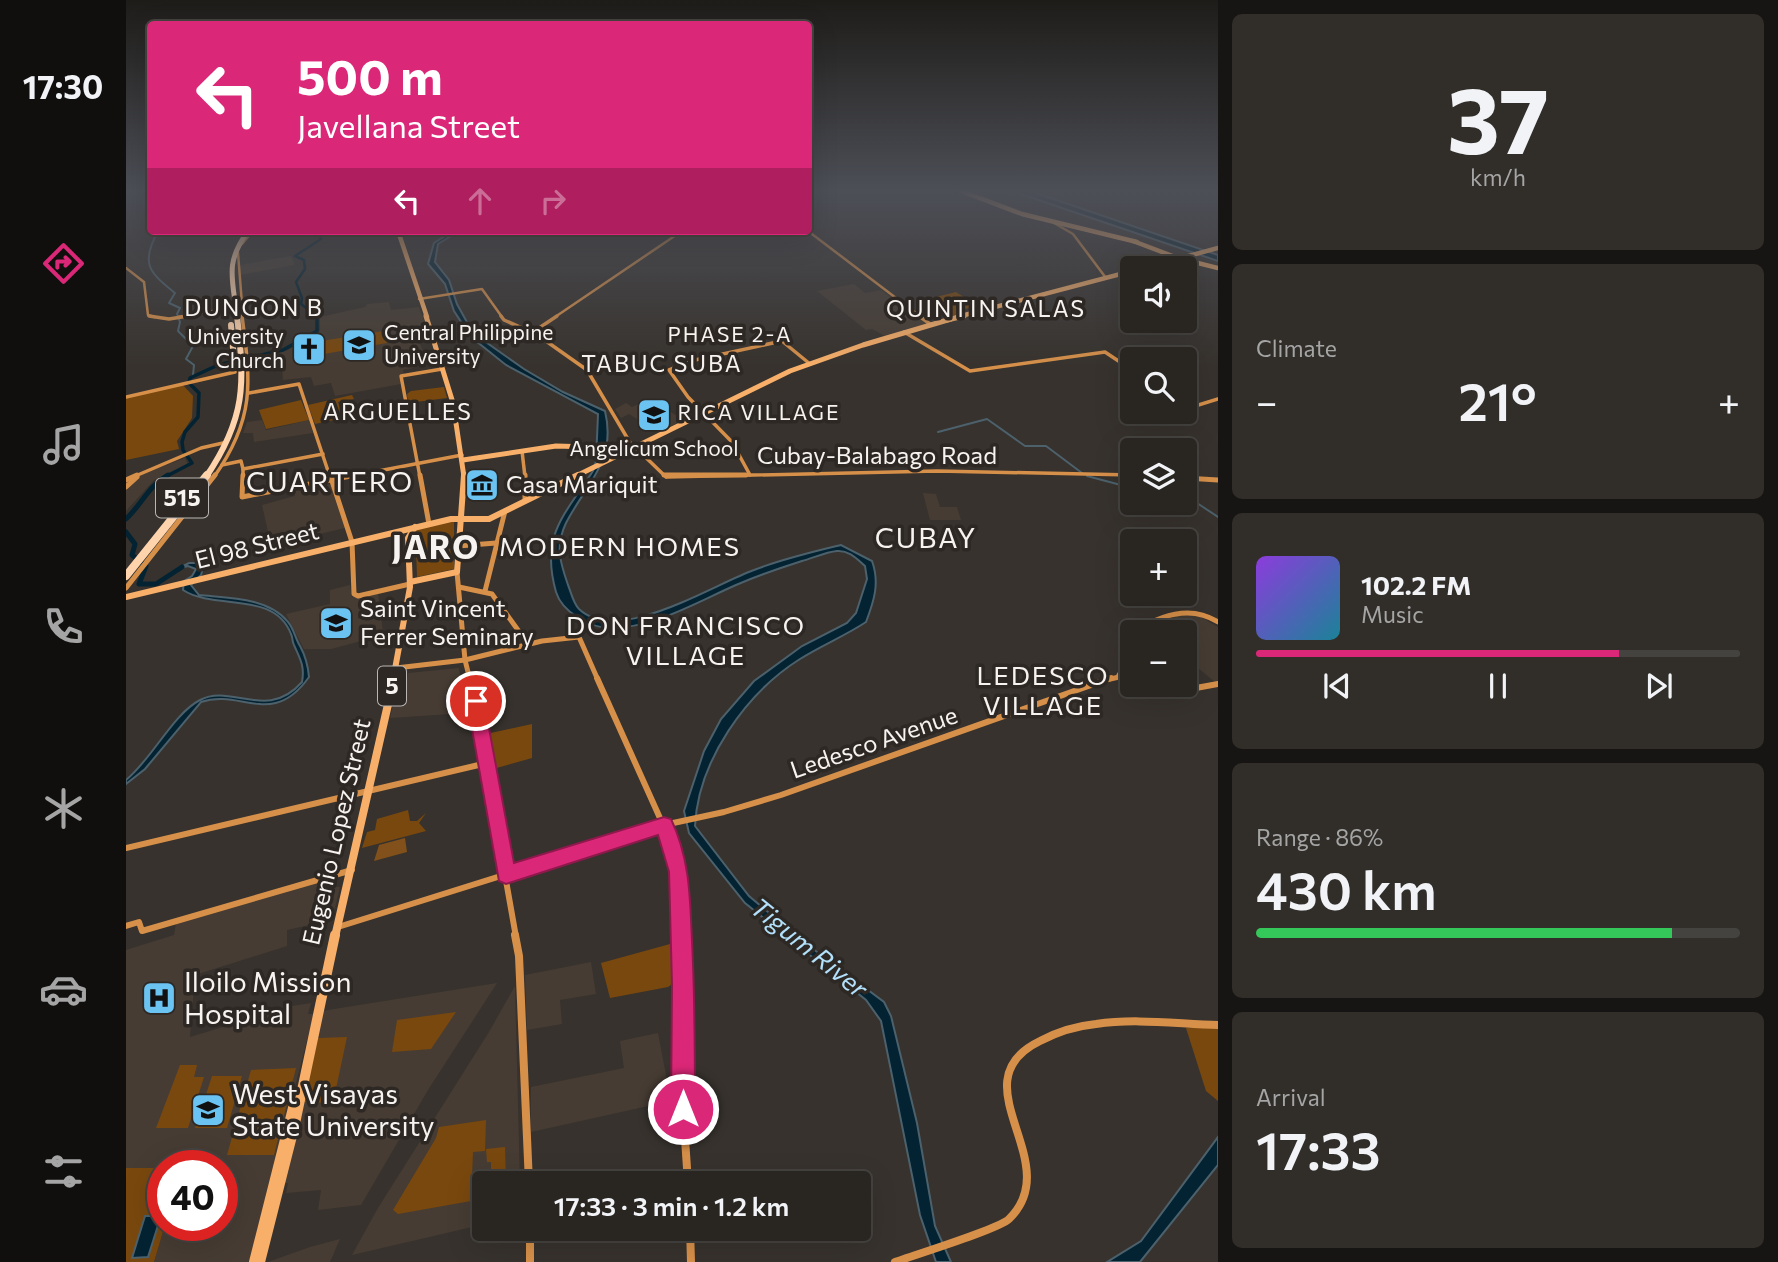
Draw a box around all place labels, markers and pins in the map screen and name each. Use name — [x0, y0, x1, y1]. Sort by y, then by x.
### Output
place label: Central Philippine University — [384, 319, 553, 368]
place label: University Church — [187, 323, 284, 372]
school or university icon: Central Philippine University — [340, 326, 378, 364]
church icon: University Church — [290, 330, 328, 368]
school or university icon: Angelicum School — [635, 396, 673, 434]
place label: Angelicum School — [569, 435, 739, 460]
museum icon: Casa Mariquit — [463, 466, 501, 504]
place label: Casa Mariquit — [506, 469, 658, 498]
place label: Saint Vincent Ferrer Seminary — [360, 593, 534, 650]
school or university icon: Saint Vincent Ferrer Seminary — [317, 604, 355, 642]
pin — [446, 671, 506, 731]
place label: Iloilo Mission Hospital — [184, 964, 352, 1030]
hospital icon: Iloilo Mission Hospital — [140, 979, 178, 1017]
place label: West Visayas State University — [232, 1076, 435, 1142]
school or university icon: West Visayas State University — [189, 1091, 227, 1129]

